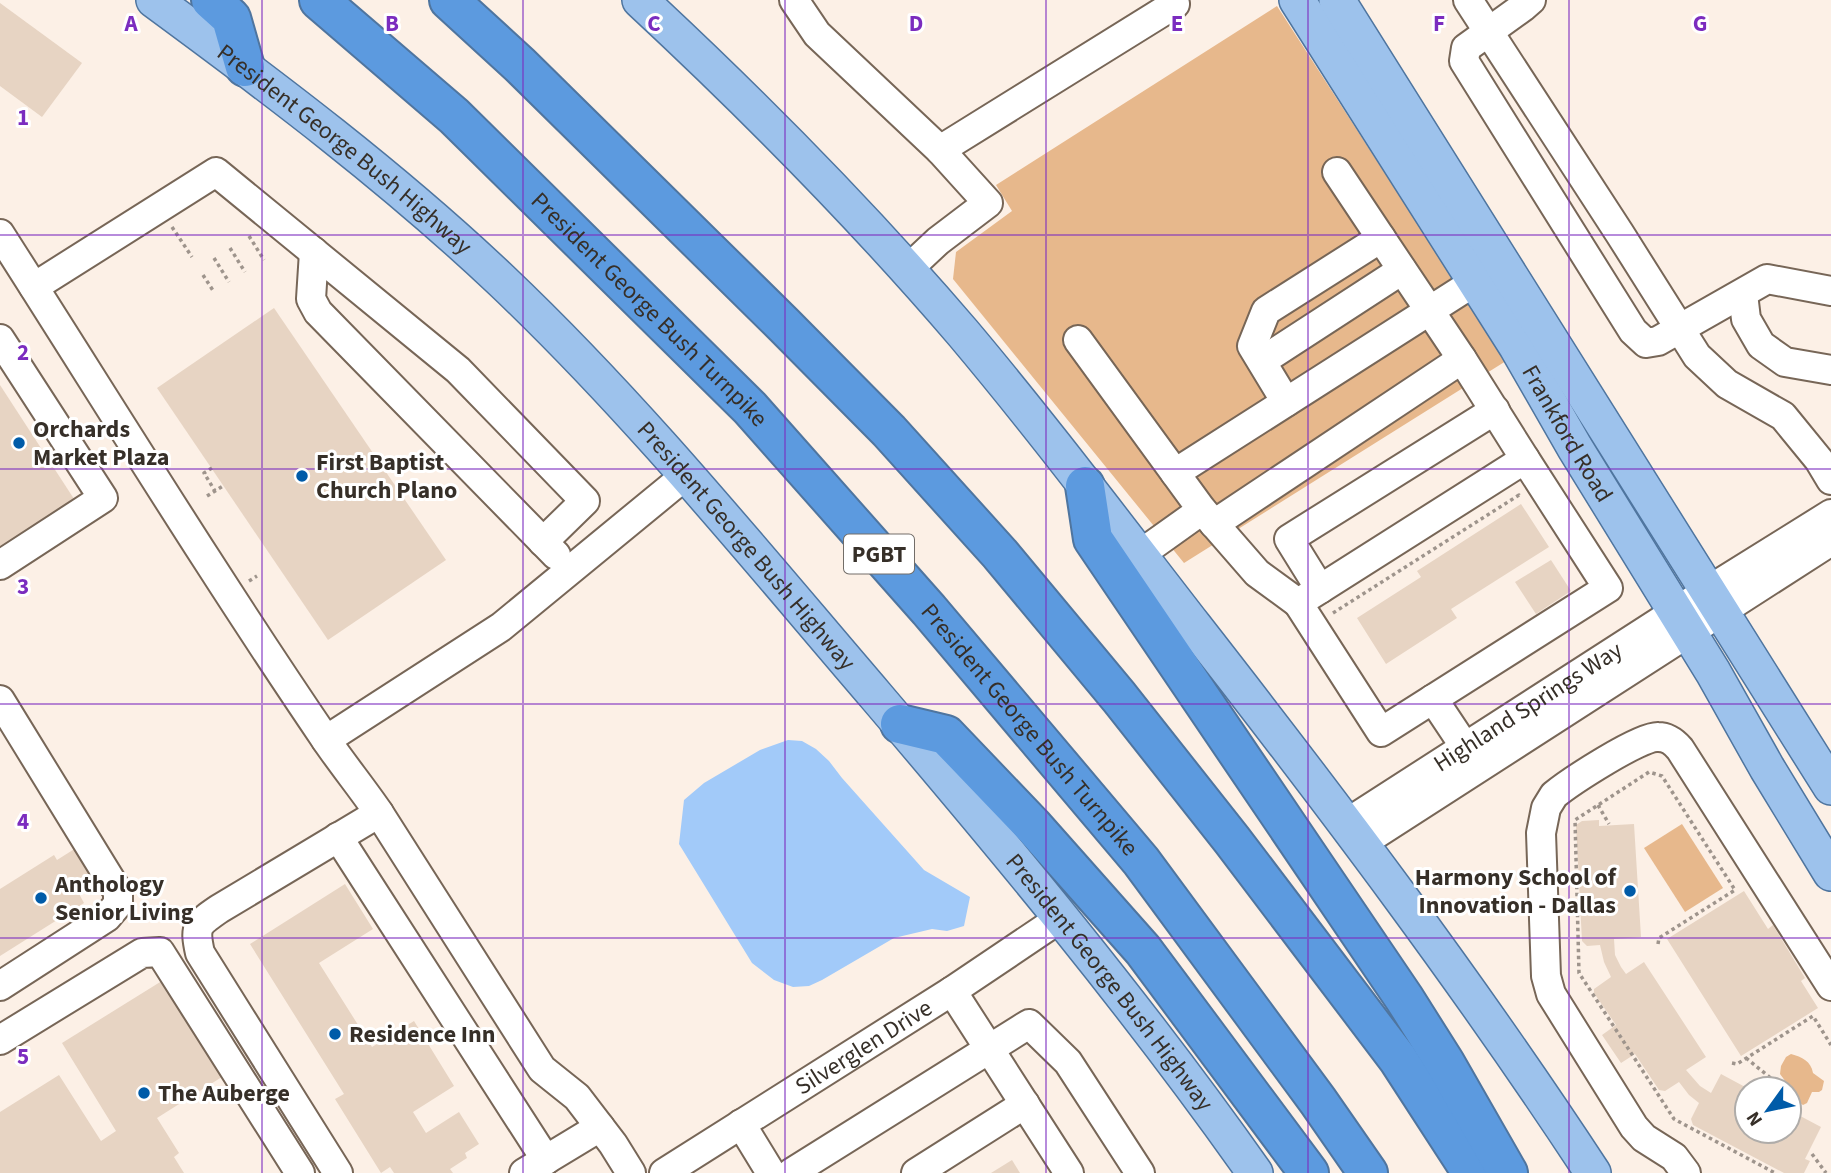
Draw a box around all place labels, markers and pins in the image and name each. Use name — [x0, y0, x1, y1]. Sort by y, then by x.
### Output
place label: Orchards Market Plaza — [33, 412, 169, 475]
marker: Orchards Market Plaza — [11, 435, 27, 451]
place label: First Baptist Church Plano — [316, 445, 457, 508]
marker: First Baptist Church Plano — [294, 468, 310, 484]
place label: Harmony School of Innovation - Dallas — [1415, 860, 1617, 923]
place label: Anthology Senior Living — [54, 867, 194, 930]
marker: Harmony School of Innovation - Dallas — [1622, 883, 1638, 899]
marker: Anthology Senior Living — [33, 890, 49, 906]
place label: Residence Inn — [349, 1017, 496, 1052]
marker: Residence Inn — [327, 1026, 343, 1042]
place label: The Auberge — [158, 1076, 290, 1111]
marker: The Auberge — [136, 1085, 152, 1101]

